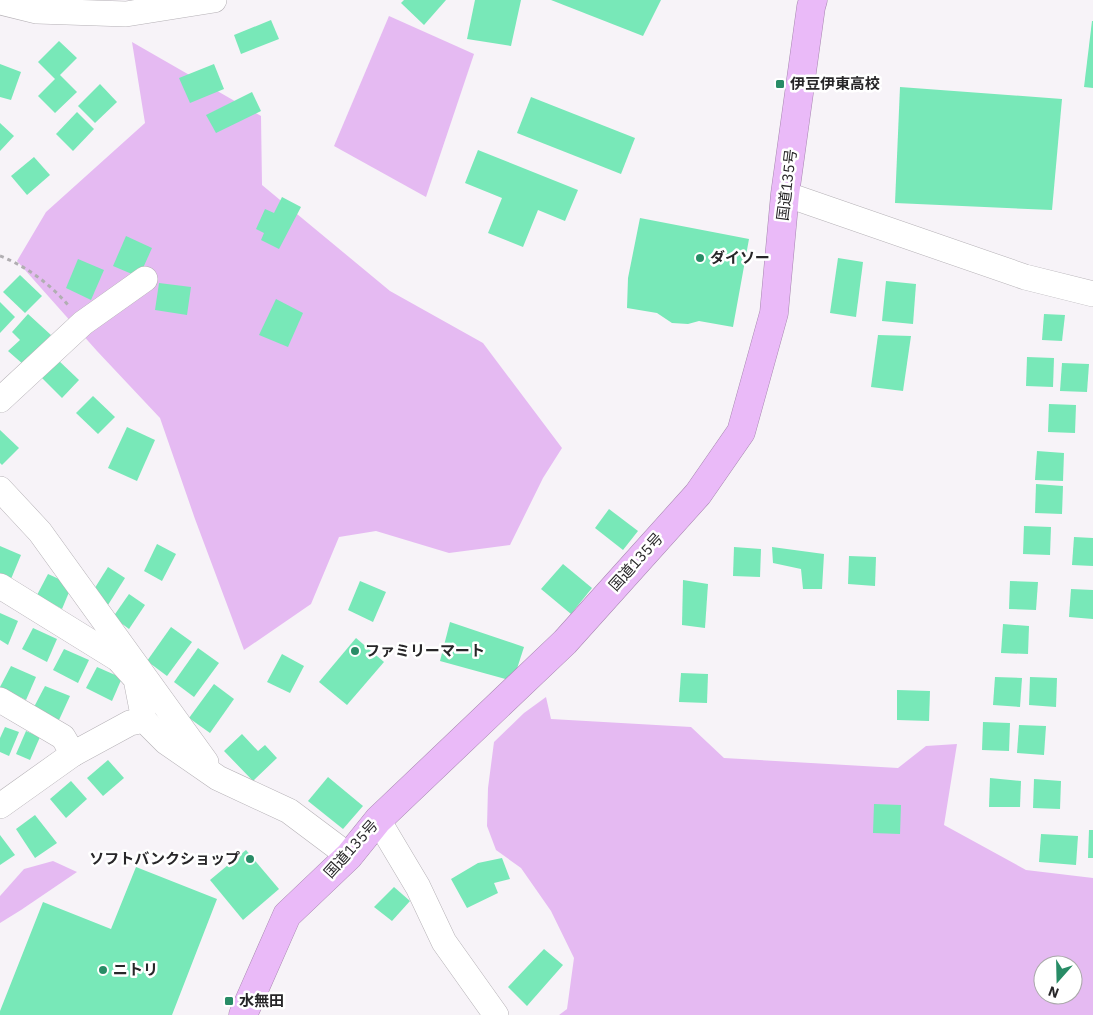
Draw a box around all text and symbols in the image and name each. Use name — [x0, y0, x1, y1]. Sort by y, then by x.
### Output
place label: 伊豆伊東高校 — [790, 74, 880, 93]
marker: 伊豆伊東高校 — [774, 78, 786, 90]
street label: 国道135号 — [773, 148, 800, 222]
place label: ダイソー — [710, 248, 770, 267]
marker: ダイソー — [694, 252, 706, 264]
street label: 国道135号 — [604, 529, 667, 595]
place label: ファミリーマート — [365, 641, 485, 660]
marker: ファミリーマート — [349, 645, 361, 657]
street label: 国道135号 — [319, 816, 382, 882]
place label: ソフトバンクショップ — [89, 849, 240, 868]
marker: ソフトバンクショップ — [244, 853, 256, 865]
north arrow — [1033, 955, 1083, 1005]
place label: ニトリ — [113, 960, 158, 979]
marker: ニトリ — [97, 964, 109, 976]
text: N — [1046, 982, 1061, 1002]
place label: 水無田 — [239, 991, 284, 1010]
marker: 水無田 — [223, 995, 235, 1007]

